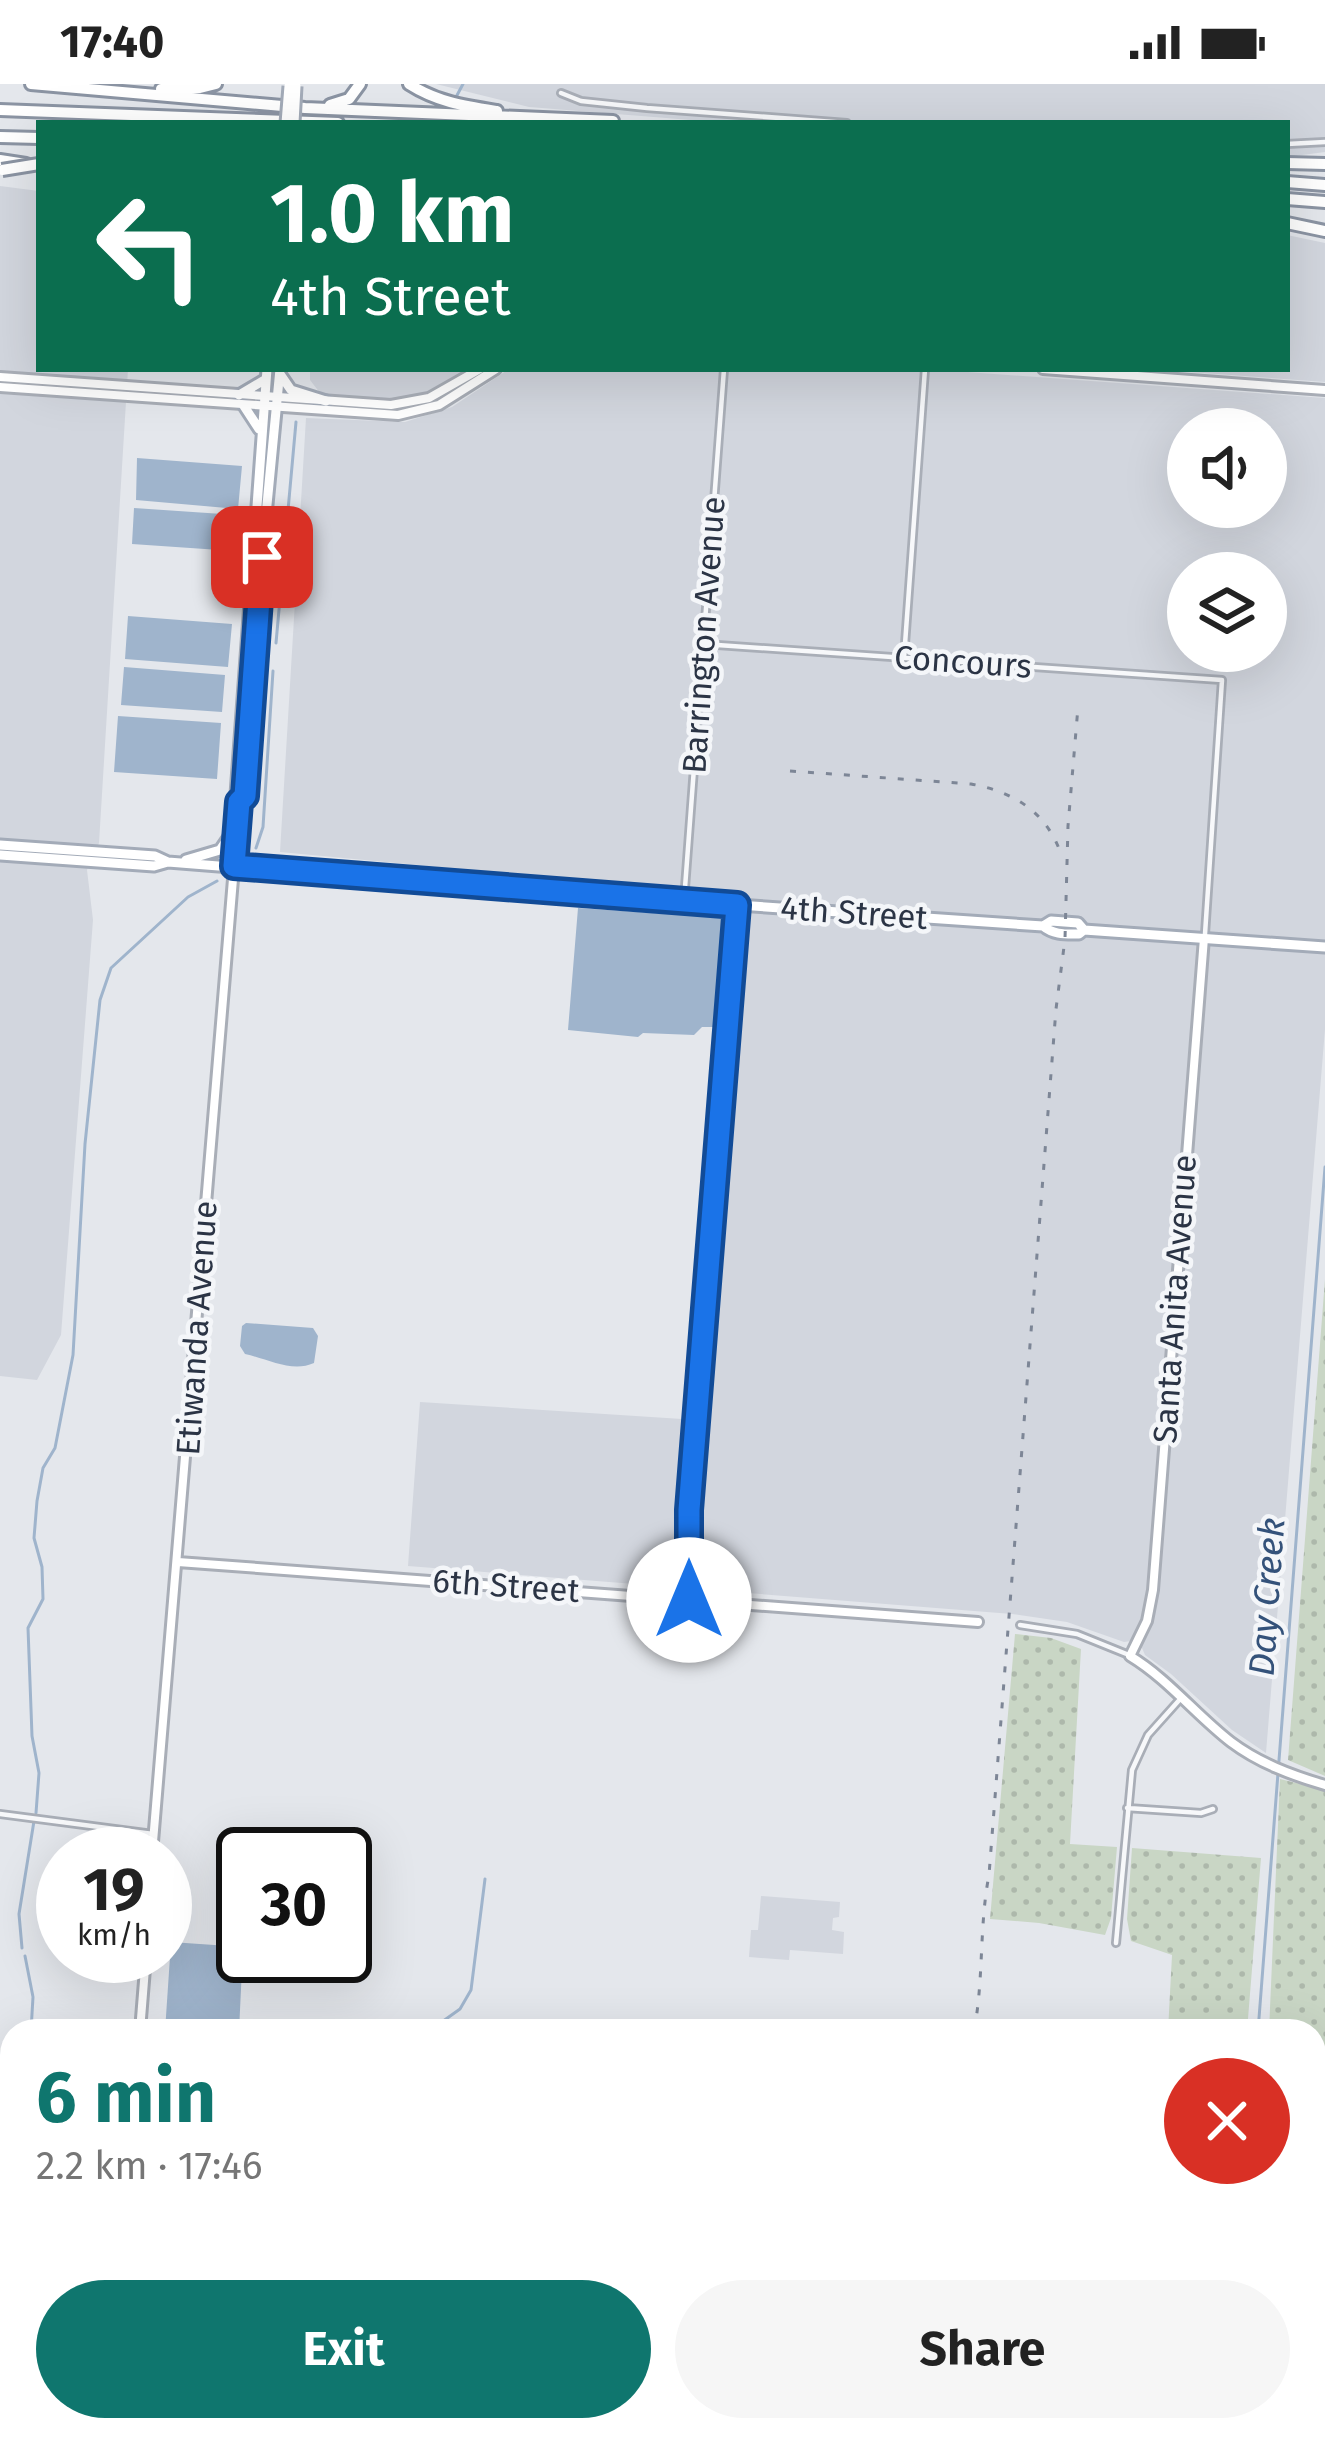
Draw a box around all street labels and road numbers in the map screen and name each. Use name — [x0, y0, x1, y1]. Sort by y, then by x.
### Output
street label: Barrington Avenue — [674, 495, 734, 775]
street label: Concours — [893, 637, 1033, 687]
street label: 4th Street — [779, 888, 929, 938]
street label: Santa Anita Avenue — [1145, 1153, 1205, 1445]
street label: Etiwanda Avenue — [168, 1199, 226, 1457]
street label: 6th Street — [431, 1561, 581, 1611]

